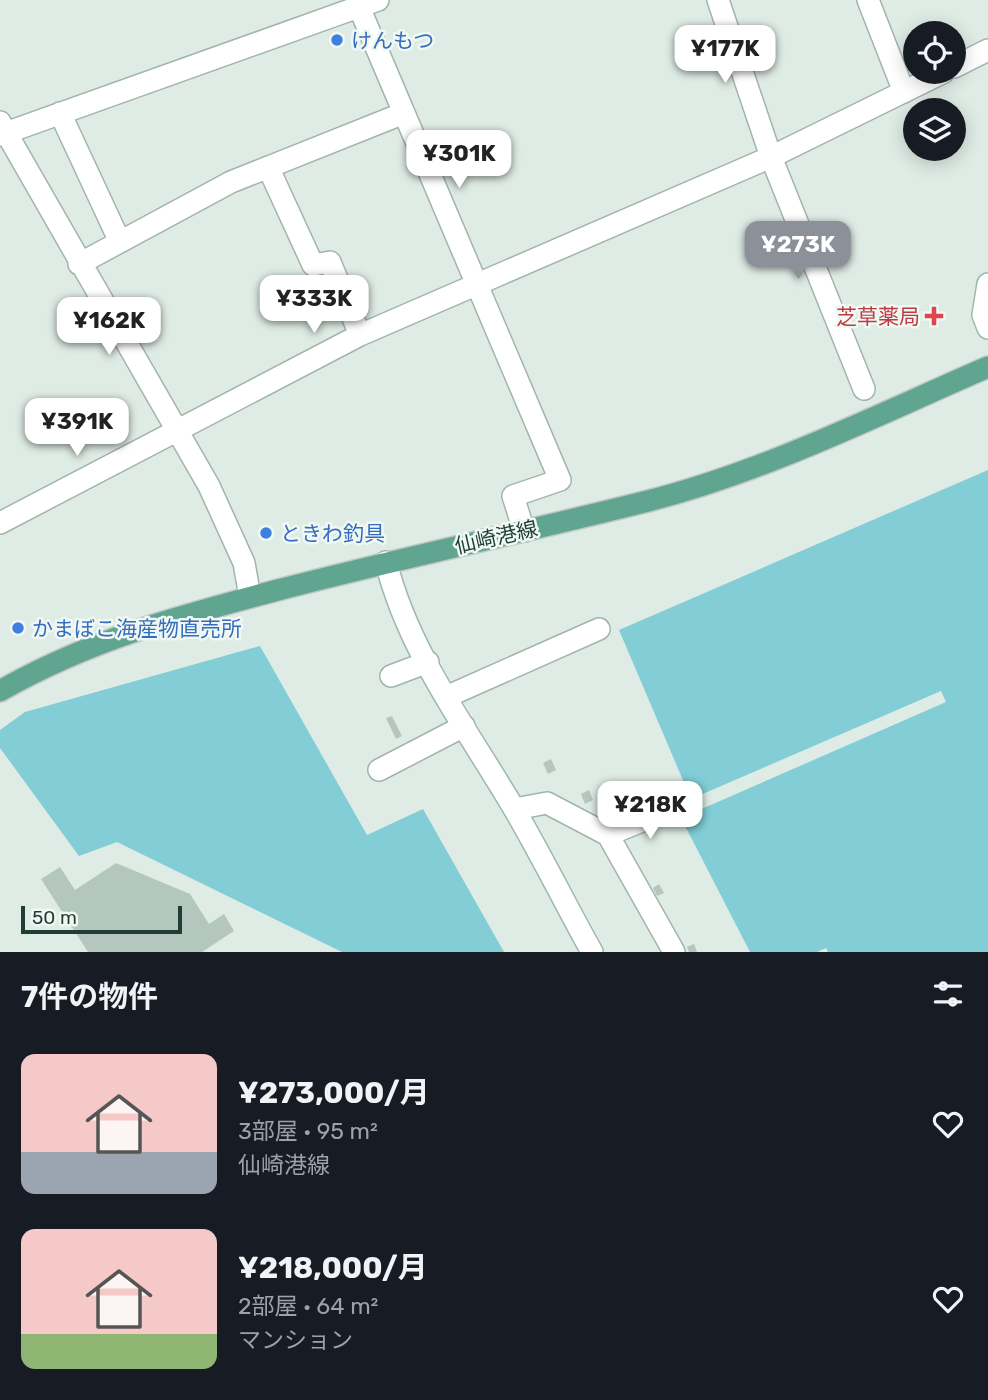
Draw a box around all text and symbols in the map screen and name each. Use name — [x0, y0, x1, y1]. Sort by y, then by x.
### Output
map controls — [903, 21, 966, 161]
button: locate — [903, 21, 966, 84]
pin: ¥177K — [676, 25, 774, 85]
place label: けんもつ — [351, 28, 434, 53]
marker: けんもつ — [329, 32, 345, 48]
text: ¥177K — [691, 34, 759, 62]
button: layers — [903, 98, 966, 161]
pin: ¥301K — [410, 130, 508, 190]
text: ¥301K — [422, 139, 496, 167]
pin: ¥273K — [749, 222, 847, 281]
text: ¥273K — [761, 230, 835, 258]
pin: ¥333K — [265, 276, 363, 335]
text: ¥333K — [276, 284, 352, 312]
pin: ¥162K — [60, 298, 158, 357]
place label: 芝草薬局 — [836, 304, 920, 329]
text: ¥162K — [73, 306, 145, 334]
marker: 芝草薬局 — [926, 308, 942, 324]
pin: ¥391K — [28, 398, 126, 458]
text: ¥391K — [41, 407, 113, 435]
street label: 仙崎港線 — [452, 515, 540, 559]
place label: ときわ釣具 — [280, 521, 385, 546]
marker: ときわ釣具 — [258, 525, 274, 541]
place label: かまぼこ海産物直売所 — [32, 616, 242, 641]
marker: かまぼこ海産物直売所 — [10, 620, 26, 636]
pin: ¥218K — [601, 782, 699, 841]
text: ¥218K — [613, 790, 687, 818]
scale bar — [21, 903, 182, 935]
text: 50 m — [32, 906, 77, 929]
icon: filters — [929, 975, 967, 1013]
text: 7件の物件 — [21, 979, 158, 1015]
text: ¥273,000/月 — [238, 1075, 430, 1111]
icon: home — [77, 1082, 161, 1166]
icon: heart — [929, 1105, 967, 1143]
text: 3部屋 · 95 m² — [238, 1117, 378, 1145]
text: 仙崎港線 — [238, 1151, 330, 1179]
text: ¥218,000/月 — [238, 1250, 428, 1286]
icon: home — [77, 1257, 161, 1341]
icon: heart — [929, 1280, 967, 1318]
text: 2部屋 · 64 m² — [238, 1292, 378, 1320]
text: マンション — [238, 1326, 353, 1354]

